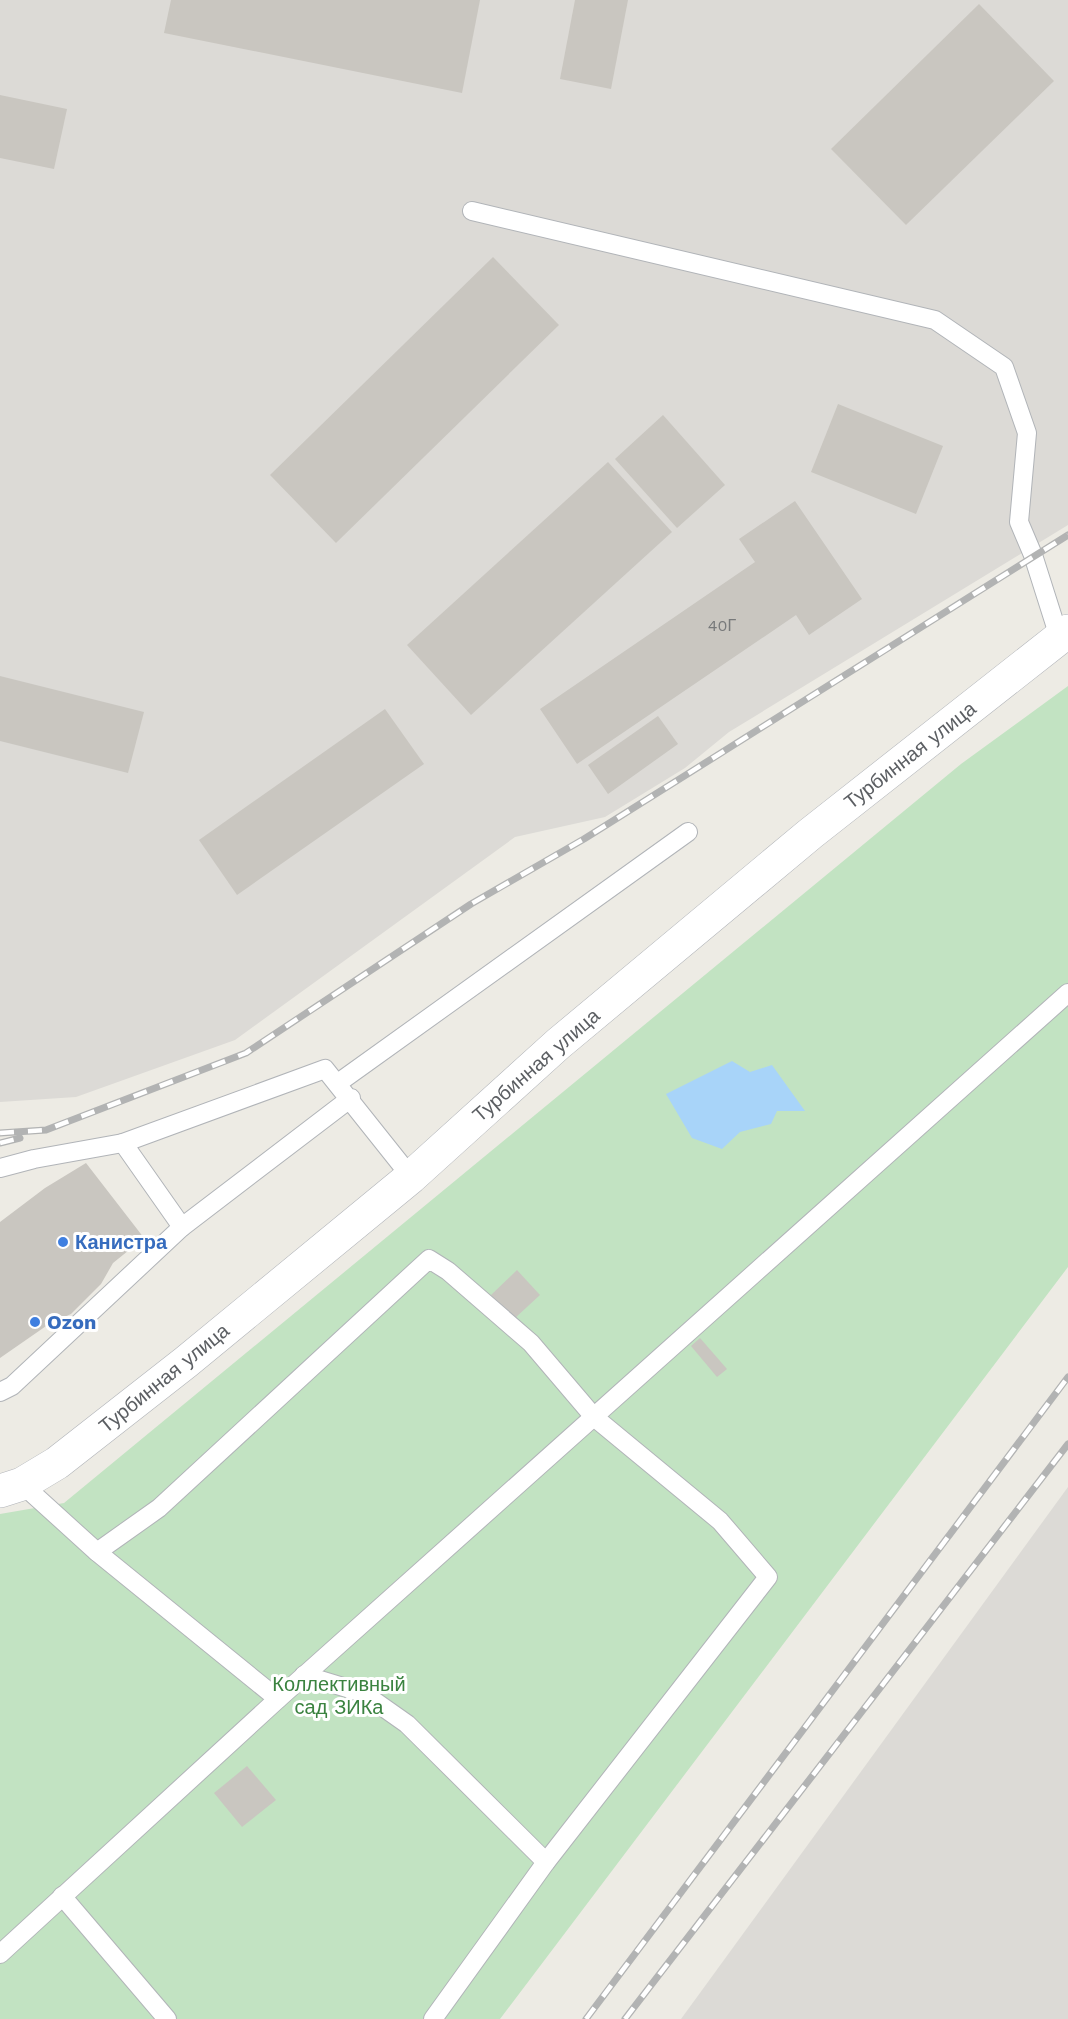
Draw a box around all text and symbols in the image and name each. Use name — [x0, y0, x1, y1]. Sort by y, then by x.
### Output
house number: 40Г — [708, 616, 737, 635]
street label: Турбинная улица — [839, 696, 981, 814]
street label: Турбинная улица — [468, 1003, 605, 1127]
place label: Канистра — [75, 1230, 168, 1254]
marker: Канистра — [56, 1235, 70, 1249]
place label: Ozon — [47, 1310, 96, 1334]
marker: Ozon — [28, 1315, 42, 1329]
street label: Турбинная улица — [94, 1318, 235, 1438]
park label: Коллективный сад ЗИКа — [272, 1672, 406, 1719]

